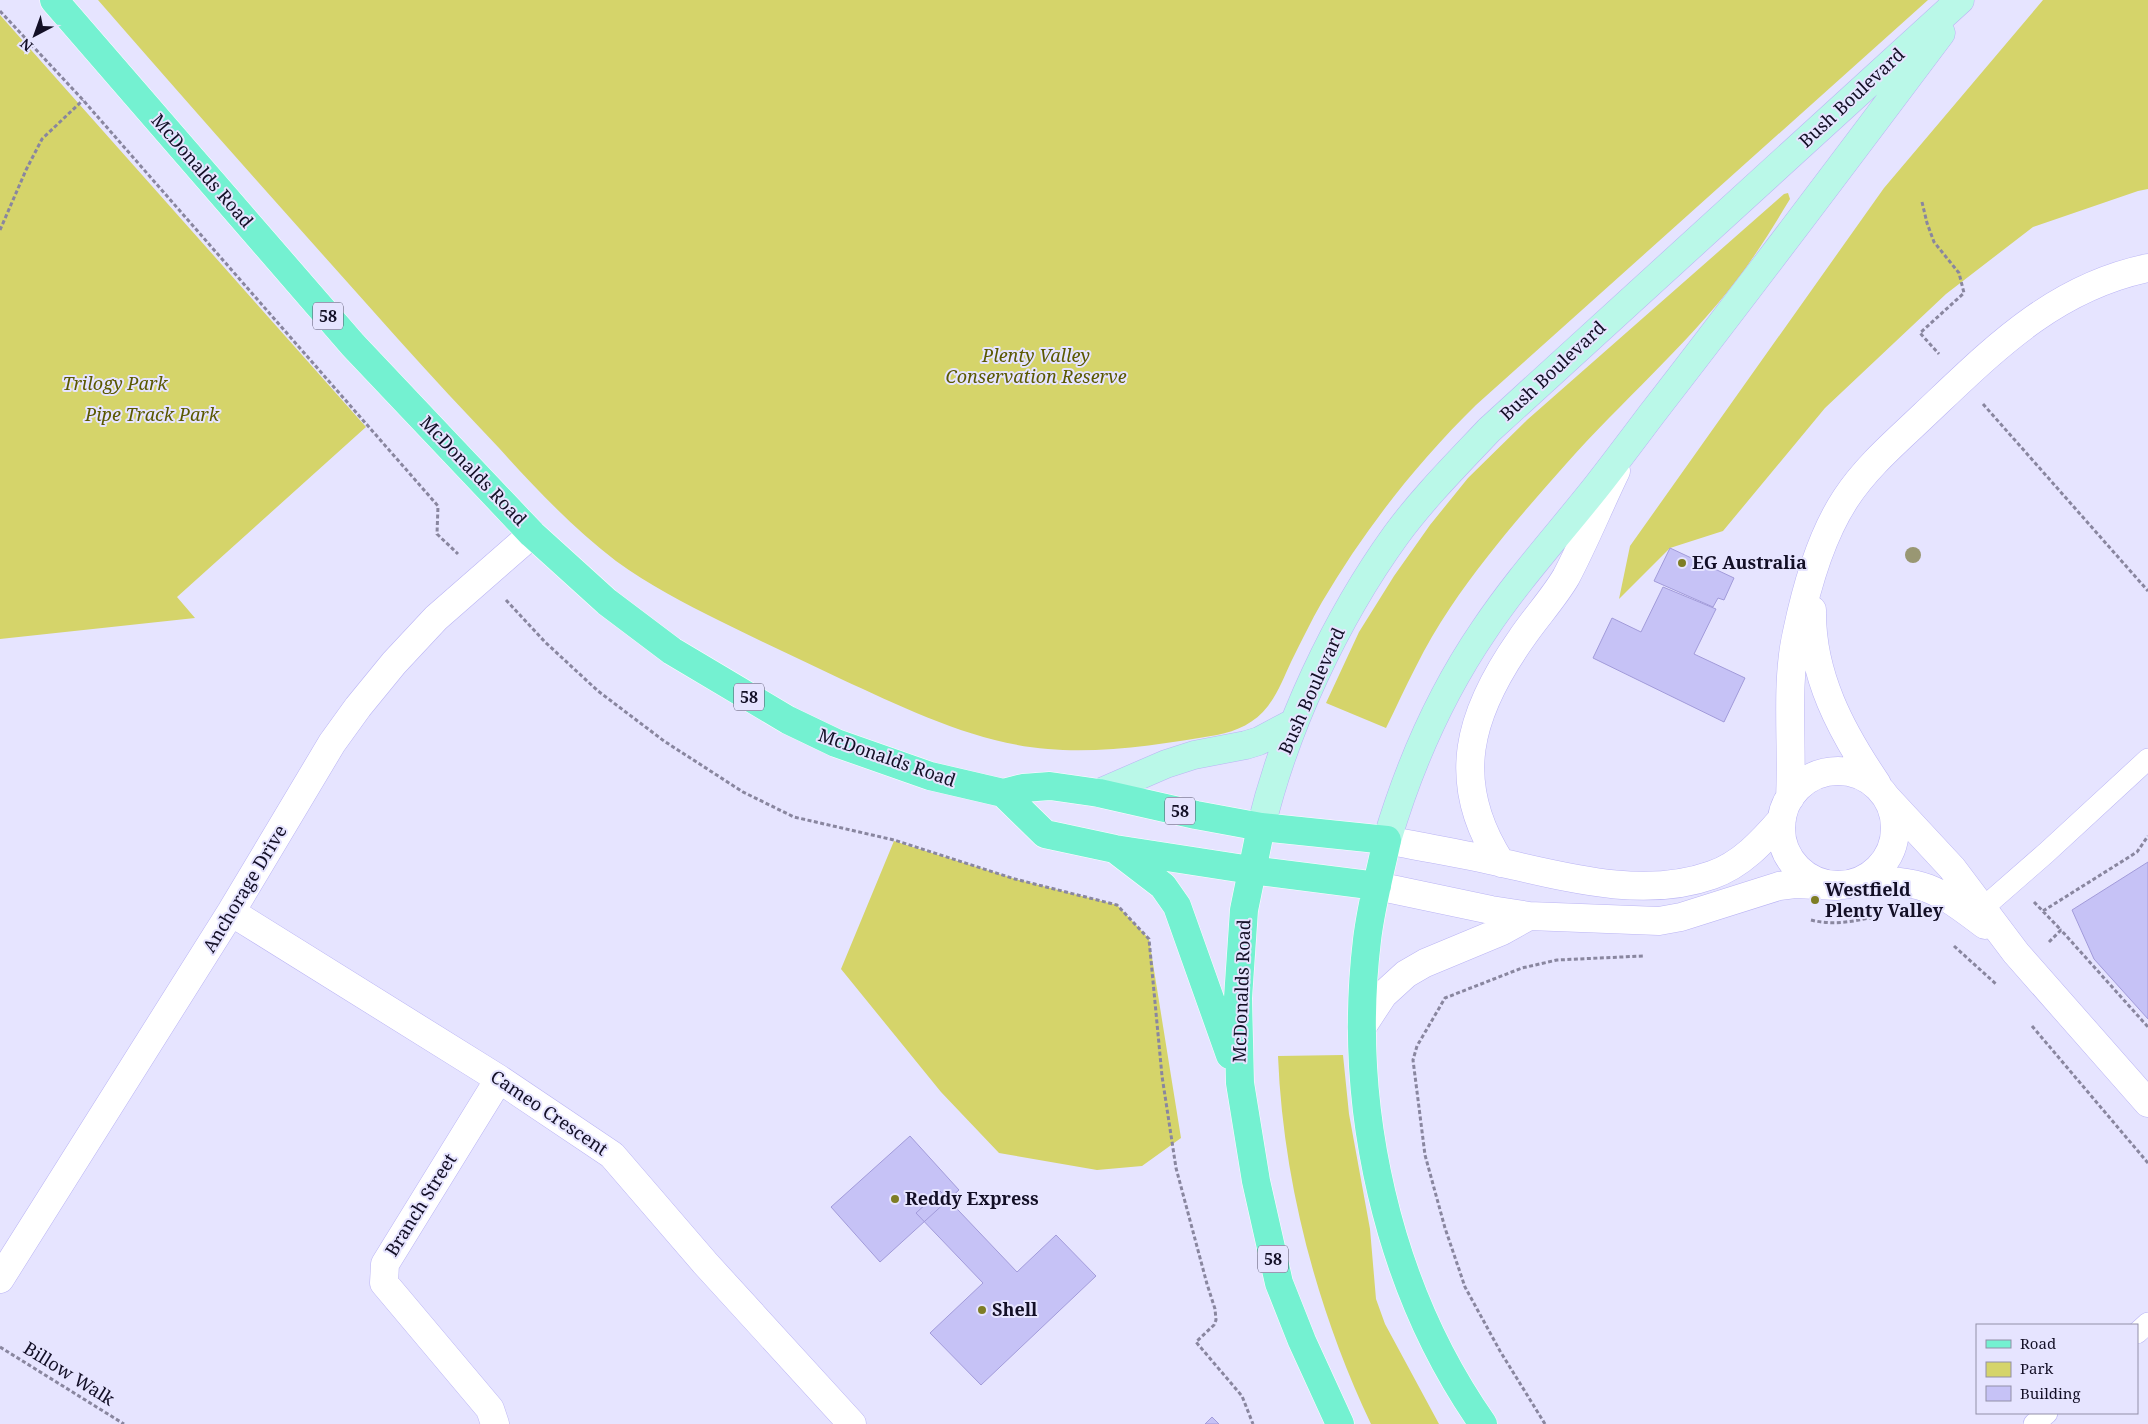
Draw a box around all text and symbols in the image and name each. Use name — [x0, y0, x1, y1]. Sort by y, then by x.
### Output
north arrow — [10, 10, 60, 60]
text: N — [16, 34, 37, 56]
street label: Bush Boulevard — [1793, 42, 1909, 153]
street label: McDonalds Road — [147, 108, 259, 232]
road number: 58 — [313, 302, 343, 330]
street label: Bush Boulevard — [1494, 315, 1610, 426]
park label: Plenty Valley Conservation Reserve — [945, 343, 1127, 388]
park label: Trilogy Park — [62, 371, 168, 395]
park label: Pipe Track Park — [84, 402, 220, 426]
street label: McDonalds Road — [415, 410, 532, 530]
place label: EG Australia — [1692, 550, 1807, 574]
marker: EG Australia — [1676, 557, 1688, 569]
street label: Bush Boulevard — [1272, 623, 1350, 758]
road number: 58 — [734, 684, 764, 710]
street label: McDonalds Road — [815, 722, 959, 792]
road number: 58 — [1165, 798, 1195, 824]
street label: Anchorage Drive — [197, 820, 292, 957]
place label: Westfield Plenty Valley — [1825, 877, 1944, 922]
marker: Westfield Plenty Valley — [1809, 894, 1821, 906]
street label: McDonalds Road — [1226, 919, 1256, 1063]
street label: Cameo Crescent — [486, 1064, 613, 1160]
street label: Branch Street — [379, 1149, 461, 1260]
place label: Reddy Express — [905, 1186, 1039, 1210]
marker: Reddy Express — [889, 1193, 901, 1205]
road number: 58 — [1258, 1246, 1288, 1272]
place label: Shell — [992, 1297, 1038, 1321]
marker: Shell — [976, 1304, 988, 1316]
legend — [1976, 1324, 2138, 1414]
text: Road — [2020, 1333, 2056, 1353]
street label: Billow Walk — [19, 1336, 120, 1411]
text: Park — [2020, 1358, 2054, 1378]
text: Building — [2020, 1383, 2081, 1403]

